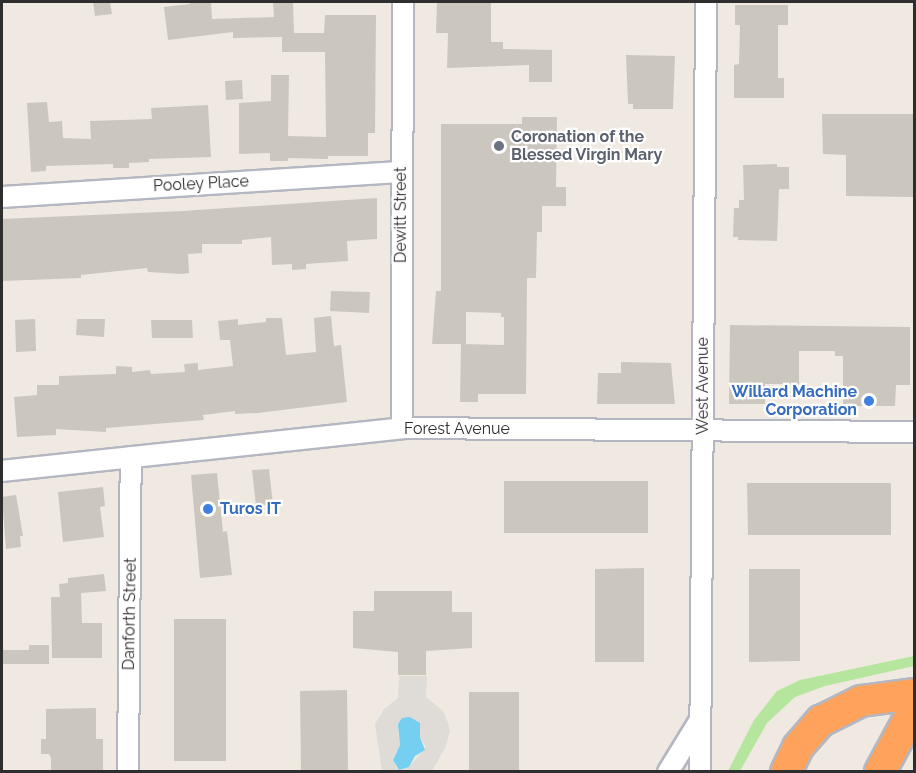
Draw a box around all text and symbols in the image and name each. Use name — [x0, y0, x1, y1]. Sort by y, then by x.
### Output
place label: Coronation of the Blessed Virgin Mary — [511, 127, 663, 165]
marker: Coronation of the Blessed Virgin Mary — [492, 139, 506, 153]
street label: Dewitt Street — [391, 167, 411, 263]
street label: Pooley Place — [152, 172, 250, 196]
street label: West Avenue — [693, 337, 713, 435]
place label: Willard Machine Corporation — [732, 382, 857, 420]
marker: Willard Machine Corporation — [862, 394, 876, 408]
street label: Forest Avenue — [404, 419, 510, 439]
place label: Turos IT — [220, 499, 281, 519]
marker: Turos IT — [201, 502, 215, 516]
street label: Danforth Street — [119, 558, 141, 670]

